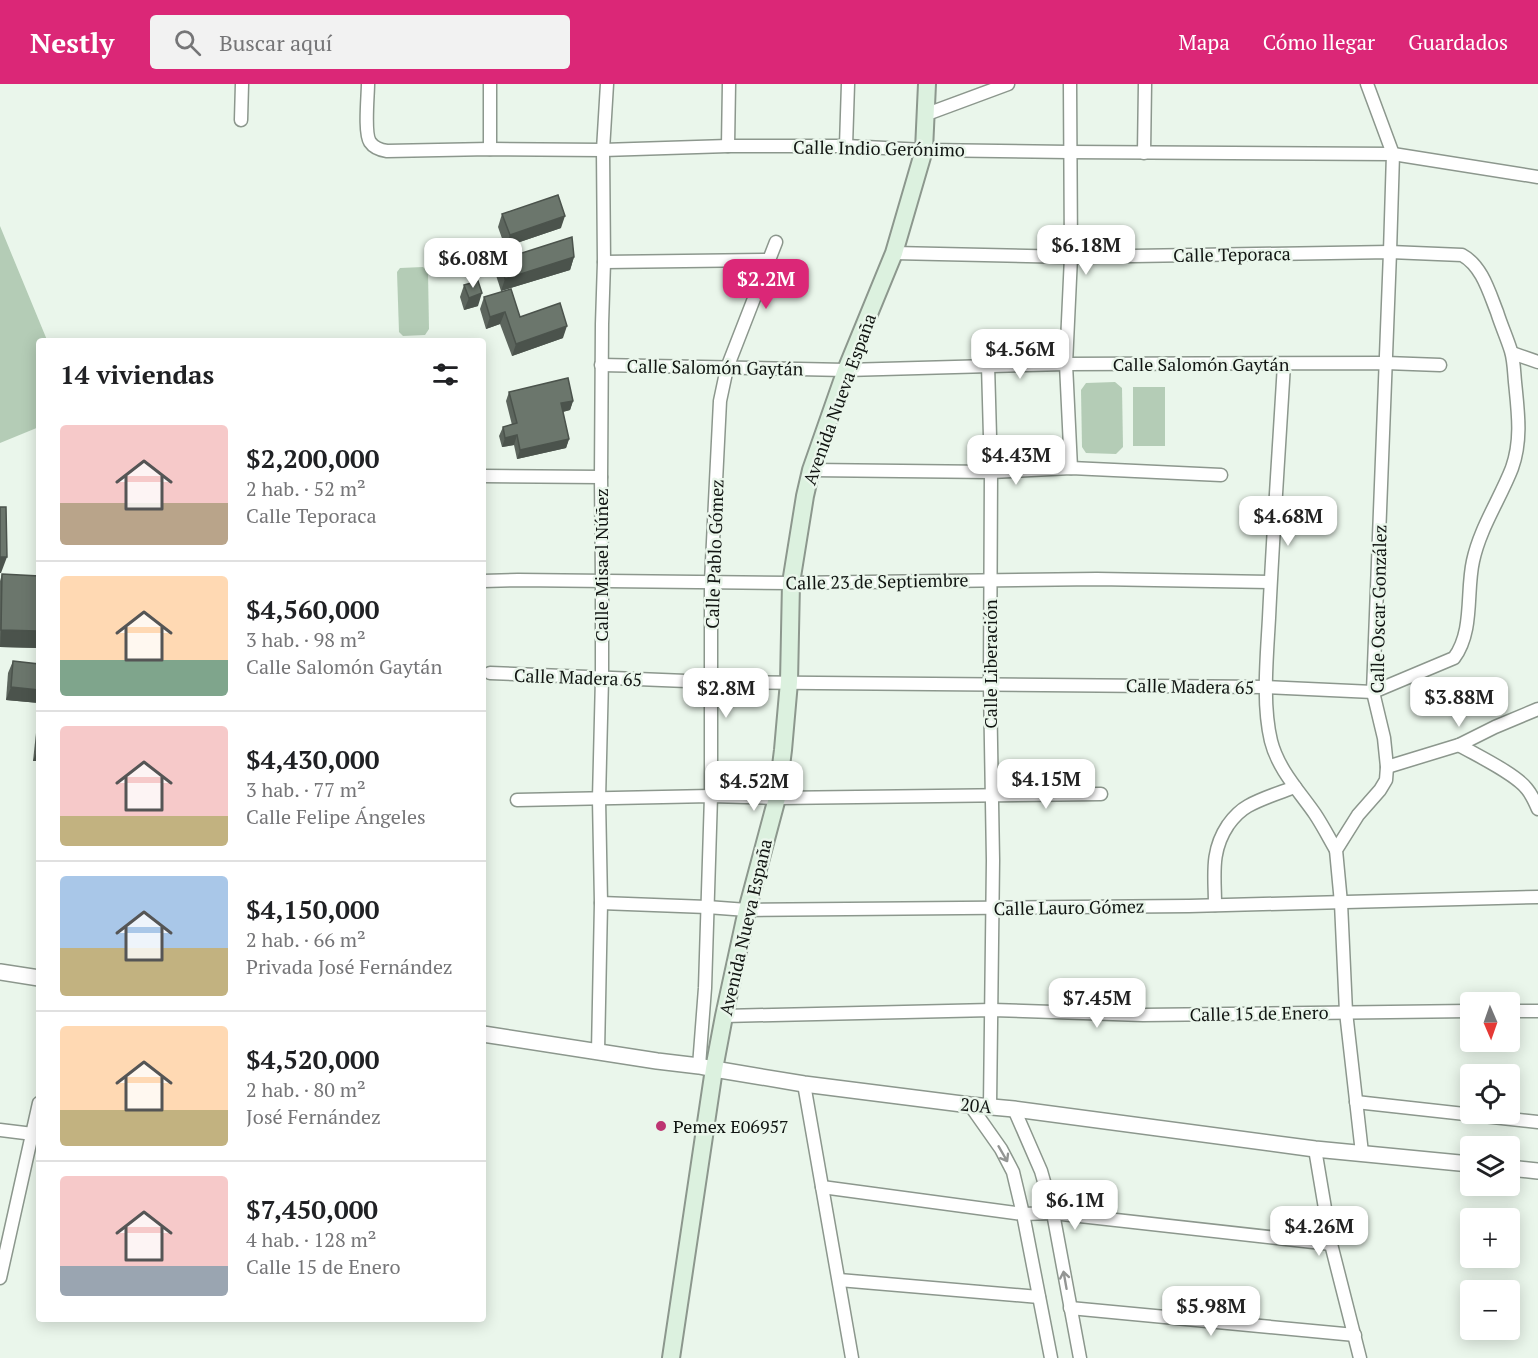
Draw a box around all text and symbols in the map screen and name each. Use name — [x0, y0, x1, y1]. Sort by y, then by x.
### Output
search box — [150, 15, 570, 69]
text: Nestly — [30, 24, 114, 61]
icon: search — [171, 26, 204, 59]
text: Buscar aquí — [219, 28, 332, 57]
text: Mapa — [1178, 28, 1230, 56]
text: Cómo llegar — [1263, 28, 1375, 56]
text: Guardados — [1408, 28, 1508, 56]
street label: Calle Indio Gerónimo — [793, 135, 965, 161]
pin: $6.18M — [1037, 225, 1135, 276]
text: $6.18M — [1051, 231, 1121, 258]
pin: $6.08M — [424, 238, 522, 289]
street label: Calle Teporaca — [1173, 241, 1291, 267]
text: $6.08M — [438, 244, 508, 271]
pin: $2.2M — [724, 259, 808, 310]
text: $2.2M — [737, 265, 795, 292]
street label: Avenida Nueva España — [797, 310, 881, 488]
pin: $4.56M — [971, 329, 1069, 380]
text: $4.56M — [985, 335, 1055, 362]
street label: Calle Salomón Gaytán — [1113, 352, 1290, 376]
street label: Calle Salomón Gaytán — [626, 353, 804, 381]
text: 14 viviendas — [60, 357, 214, 391]
icon: filters — [429, 358, 462, 391]
pin: $4.43M — [967, 435, 1065, 486]
text: $2,200,000 — [246, 441, 379, 475]
text: $4.43M — [981, 441, 1051, 468]
icon: home — [108, 449, 180, 521]
text: 2 hab. · 52 m² — [246, 475, 366, 502]
street label: Calle Pablo Gómez — [699, 479, 729, 629]
street label: Calle Misael Núñez — [589, 488, 613, 642]
pin: $4.68M — [1239, 496, 1337, 547]
text: Calle Teporaca — [246, 502, 377, 529]
text: $4.68M — [1253, 502, 1323, 529]
street label: Calle Oscar González — [1365, 524, 1391, 694]
street label: Calle 23 de Septiembre — [785, 567, 969, 595]
text: $4,560,000 — [246, 592, 379, 626]
street label: Calle Liberación — [978, 599, 1002, 729]
icon: home — [108, 600, 180, 672]
text: 3 hab. · 98 m² — [246, 626, 366, 653]
text: Calle Salomón Gaytán — [246, 653, 442, 680]
street label: Calle Madera 65 — [513, 663, 643, 691]
pin: $2.8M — [684, 668, 768, 719]
street label: Calle Madera 65 — [1126, 673, 1254, 699]
text: $2.8M — [697, 674, 755, 701]
pin: $3.88M — [1410, 677, 1508, 728]
text: $3.88M — [1424, 683, 1494, 710]
text: $4,430,000 — [246, 742, 379, 776]
icon: home — [108, 750, 180, 822]
pin: $4.15M — [997, 759, 1095, 810]
pin: $4.52M — [705, 761, 803, 812]
text: $4.15M — [1011, 765, 1081, 792]
text: $4.52M — [719, 767, 789, 794]
text: 3 hab. · 77 m² — [246, 776, 366, 803]
text: Calle Felipe Ángeles — [246, 803, 426, 830]
street label: Avenida Nueva España — [713, 836, 777, 1018]
text: $4,150,000 — [246, 892, 379, 926]
street label: Calle Lauro Gómez — [993, 894, 1145, 920]
icon: home — [108, 900, 180, 972]
text: 2 hab. · 66 m² — [246, 926, 366, 953]
text: Privada José Fernández — [246, 953, 453, 980]
pin: $7.45M — [1048, 978, 1146, 1029]
text: $7.45M — [1063, 984, 1131, 1011]
north arrow — [1460, 992, 1520, 1052]
map controls — [1460, 992, 1520, 1340]
street label: Calle 15 de Enero — [1189, 1000, 1329, 1026]
text: $4,520,000 — [246, 1042, 379, 1076]
icon: home — [108, 1050, 180, 1122]
button: locate — [1460, 1064, 1520, 1124]
text: 2 hab. · 80 m² — [246, 1076, 366, 1103]
street label: 20A — [959, 1092, 993, 1118]
text: José Fernández — [246, 1103, 381, 1130]
place label: Pemex E06957 — [673, 1114, 789, 1138]
marker: Pemex E06957 — [654, 1119, 668, 1133]
button: layers — [1460, 1136, 1520, 1196]
one-way arrow — [997, 1145, 1009, 1162]
pin: $6.1M — [1033, 1180, 1117, 1231]
text: $6.1M — [1046, 1186, 1104, 1213]
text: $7,450,000 — [246, 1192, 378, 1226]
icon: home — [108, 1200, 180, 1272]
pin: $4.26M — [1270, 1206, 1368, 1257]
button: + — [1460, 1208, 1520, 1268]
text: $4.26M — [1284, 1212, 1354, 1239]
text: 4 hab. · 128 m² — [246, 1226, 376, 1253]
text: Calle 15 de Enero — [246, 1253, 400, 1280]
one-way arrow — [1059, 1271, 1070, 1290]
button: − — [1460, 1280, 1520, 1340]
pin: $5.98M — [1162, 1286, 1260, 1337]
text: $5.98M — [1176, 1292, 1246, 1319]

